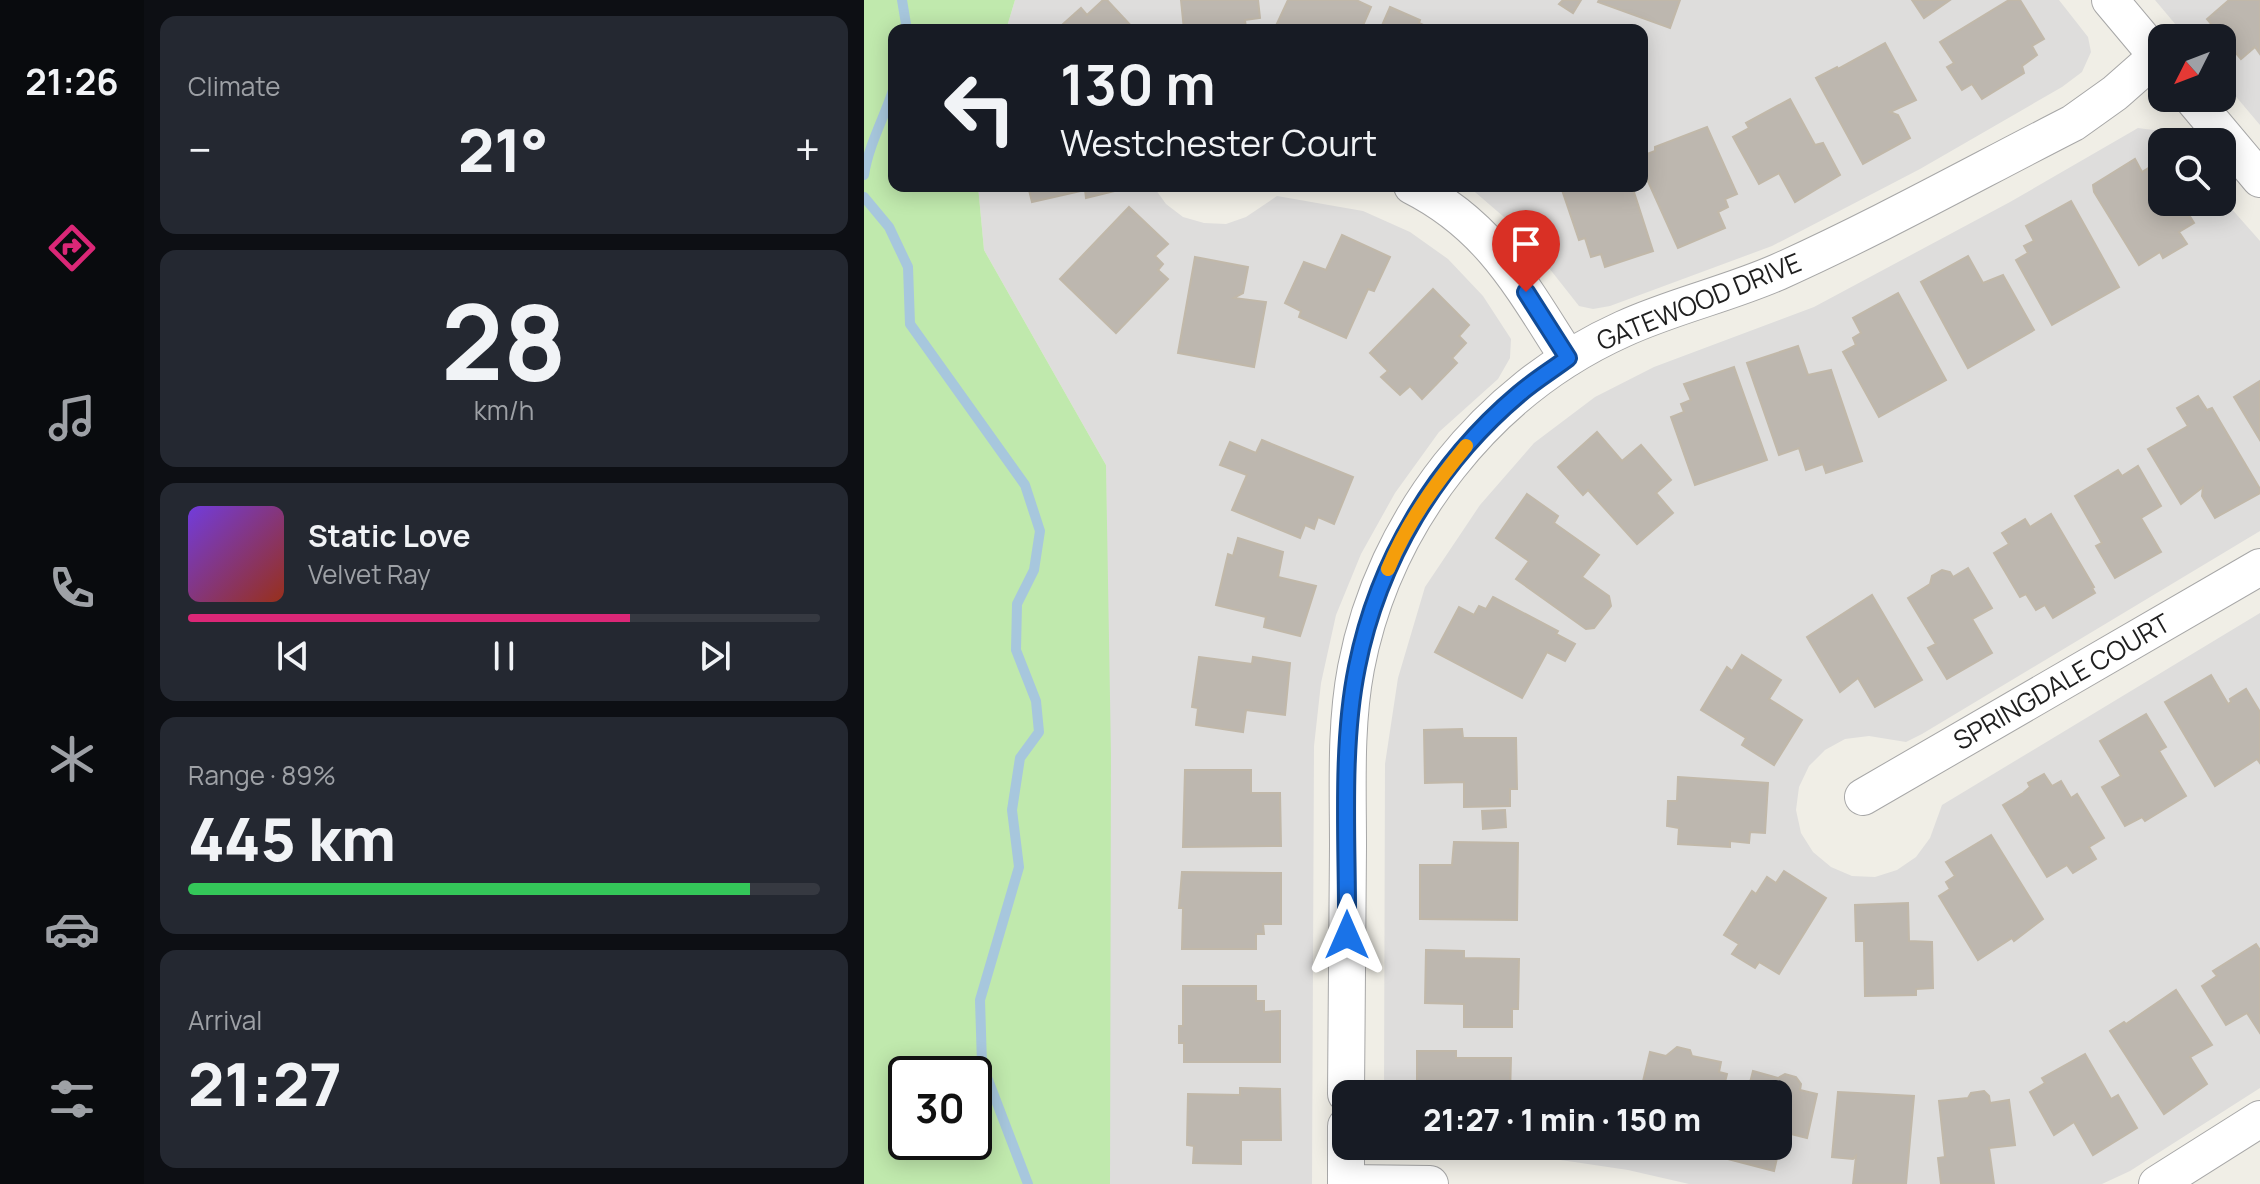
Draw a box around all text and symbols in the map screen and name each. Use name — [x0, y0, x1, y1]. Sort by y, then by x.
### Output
north arrow — [2148, 24, 2236, 112]
map controls — [2148, 24, 2236, 216]
text: 130 m — [1060, 45, 1216, 122]
icon: left — [928, 56, 1032, 160]
text: 21:26 — [25, 57, 119, 106]
text: Climate — [188, 68, 280, 104]
text: 21° — [458, 108, 548, 190]
text: Westchester Court — [1060, 118, 1377, 167]
text: − — [188, 119, 212, 179]
text: + — [795, 119, 820, 179]
button: search — [2148, 128, 2236, 216]
pin — [1492, 210, 1560, 292]
icon: directions — [44, 220, 100, 276]
icon: arrive — [1504, 222, 1548, 266]
street label: GATEWOOD DRIVE — [1591, 244, 1806, 359]
text: 28 — [441, 269, 567, 411]
icon: music — [44, 390, 100, 446]
text: km/h — [474, 392, 534, 428]
text: Static Love — [308, 515, 471, 556]
text: Velvet Ray — [308, 556, 431, 592]
icon: phone — [44, 560, 100, 616]
street label: SPRINGDALE COURT — [1947, 604, 2177, 758]
icon: previous — [271, 634, 315, 678]
icon: pause — [482, 634, 526, 678]
icon: next — [693, 634, 737, 678]
icon: climate — [44, 731, 100, 787]
text: Range · 89% — [188, 757, 336, 793]
text: 445 km — [188, 797, 396, 879]
position arrow — [1305, 893, 1389, 977]
icon: car — [44, 901, 100, 957]
text: Arrival — [188, 1002, 262, 1038]
text: 21:27 — [188, 1042, 342, 1124]
speed limit sign: 30 — [888, 1056, 992, 1160]
icon: filters — [44, 1071, 100, 1127]
text: 21:27 · 1 min · 150 m — [1423, 1099, 1701, 1140]

